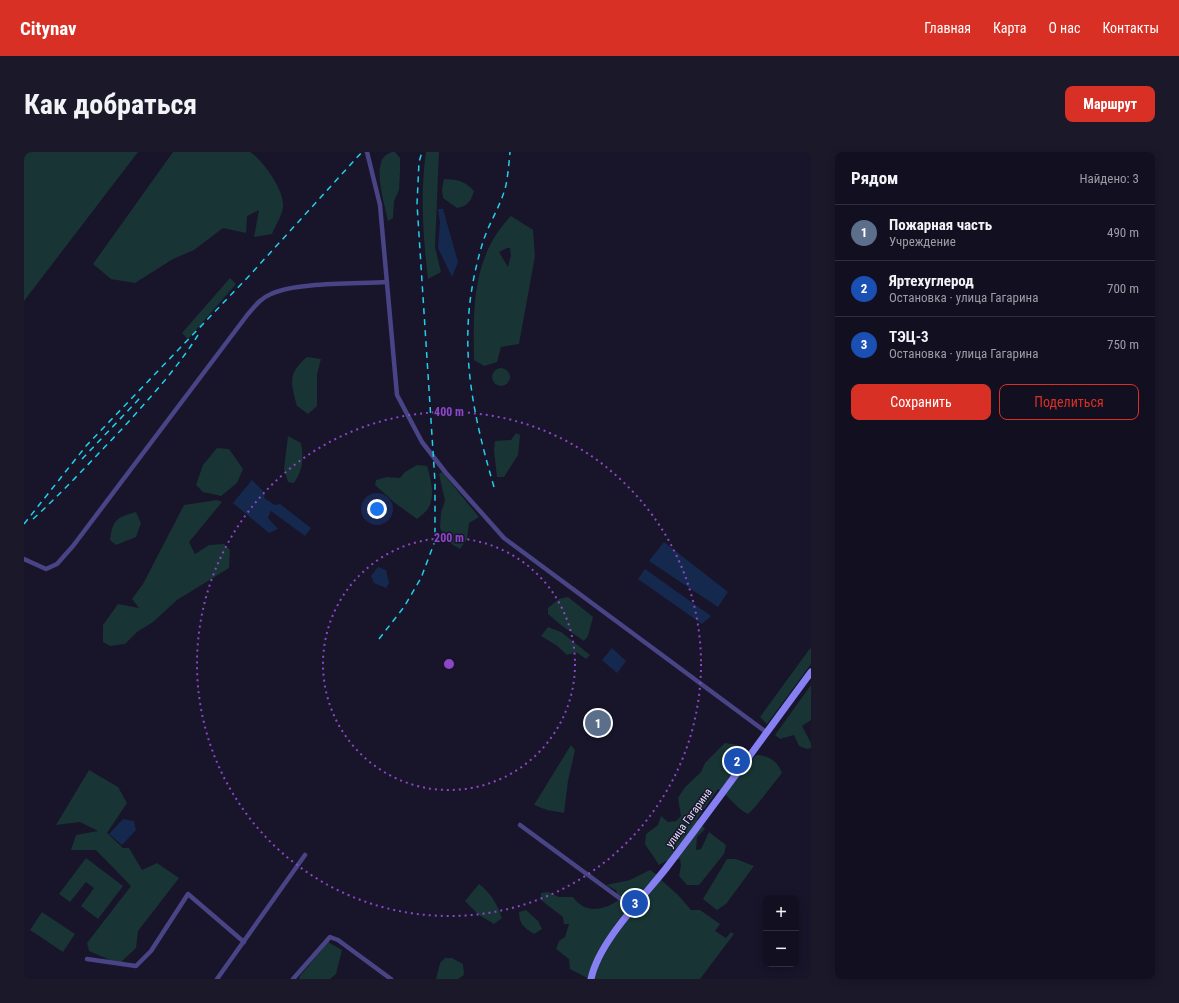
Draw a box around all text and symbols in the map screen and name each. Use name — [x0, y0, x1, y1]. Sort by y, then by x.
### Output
text: Citynav — [20, 17, 77, 40]
text: Главная — [924, 20, 971, 36]
text: Карта — [993, 20, 1026, 36]
text: О нас — [1048, 20, 1080, 36]
text: Контакты — [1102, 20, 1159, 36]
button: Маршрут — [1065, 86, 1155, 122]
text: Как добраться — [24, 88, 197, 121]
text: Рядом — [851, 168, 898, 188]
text: Найдено: 3 — [1079, 171, 1139, 186]
text: Пожарная часть — [889, 216, 992, 234]
text: 1 — [861, 225, 867, 240]
text: 490 m — [1107, 225, 1139, 240]
text: Учреждение — [889, 234, 956, 249]
text: Яртехуглерод — [889, 272, 974, 290]
text: 2 — [861, 281, 867, 296]
text: 700 m — [1107, 281, 1139, 296]
text: Остановка · улица Гагарина — [889, 290, 1038, 305]
text: ТЭЦ-3 — [889, 328, 929, 346]
text: 3 — [861, 337, 867, 352]
text: 750 m — [1107, 337, 1139, 352]
text: Остановка · улица Гагарина — [889, 346, 1038, 361]
button: Сохранить — [851, 384, 991, 420]
button: Поделиться — [999, 384, 1139, 420]
text: 400 m — [434, 405, 464, 419]
your location — [367, 499, 387, 519]
text: 200 m — [434, 531, 464, 545]
centre of rings — [442, 657, 456, 671]
pin: 1 — [585, 708, 611, 738]
pin: 2 — [724, 746, 750, 776]
street label: улица Гагарина — [663, 786, 715, 850]
pin: 3 — [622, 888, 648, 918]
map controls — [763, 895, 799, 967]
button: + — [763, 895, 799, 931]
button: − — [763, 931, 799, 967]

